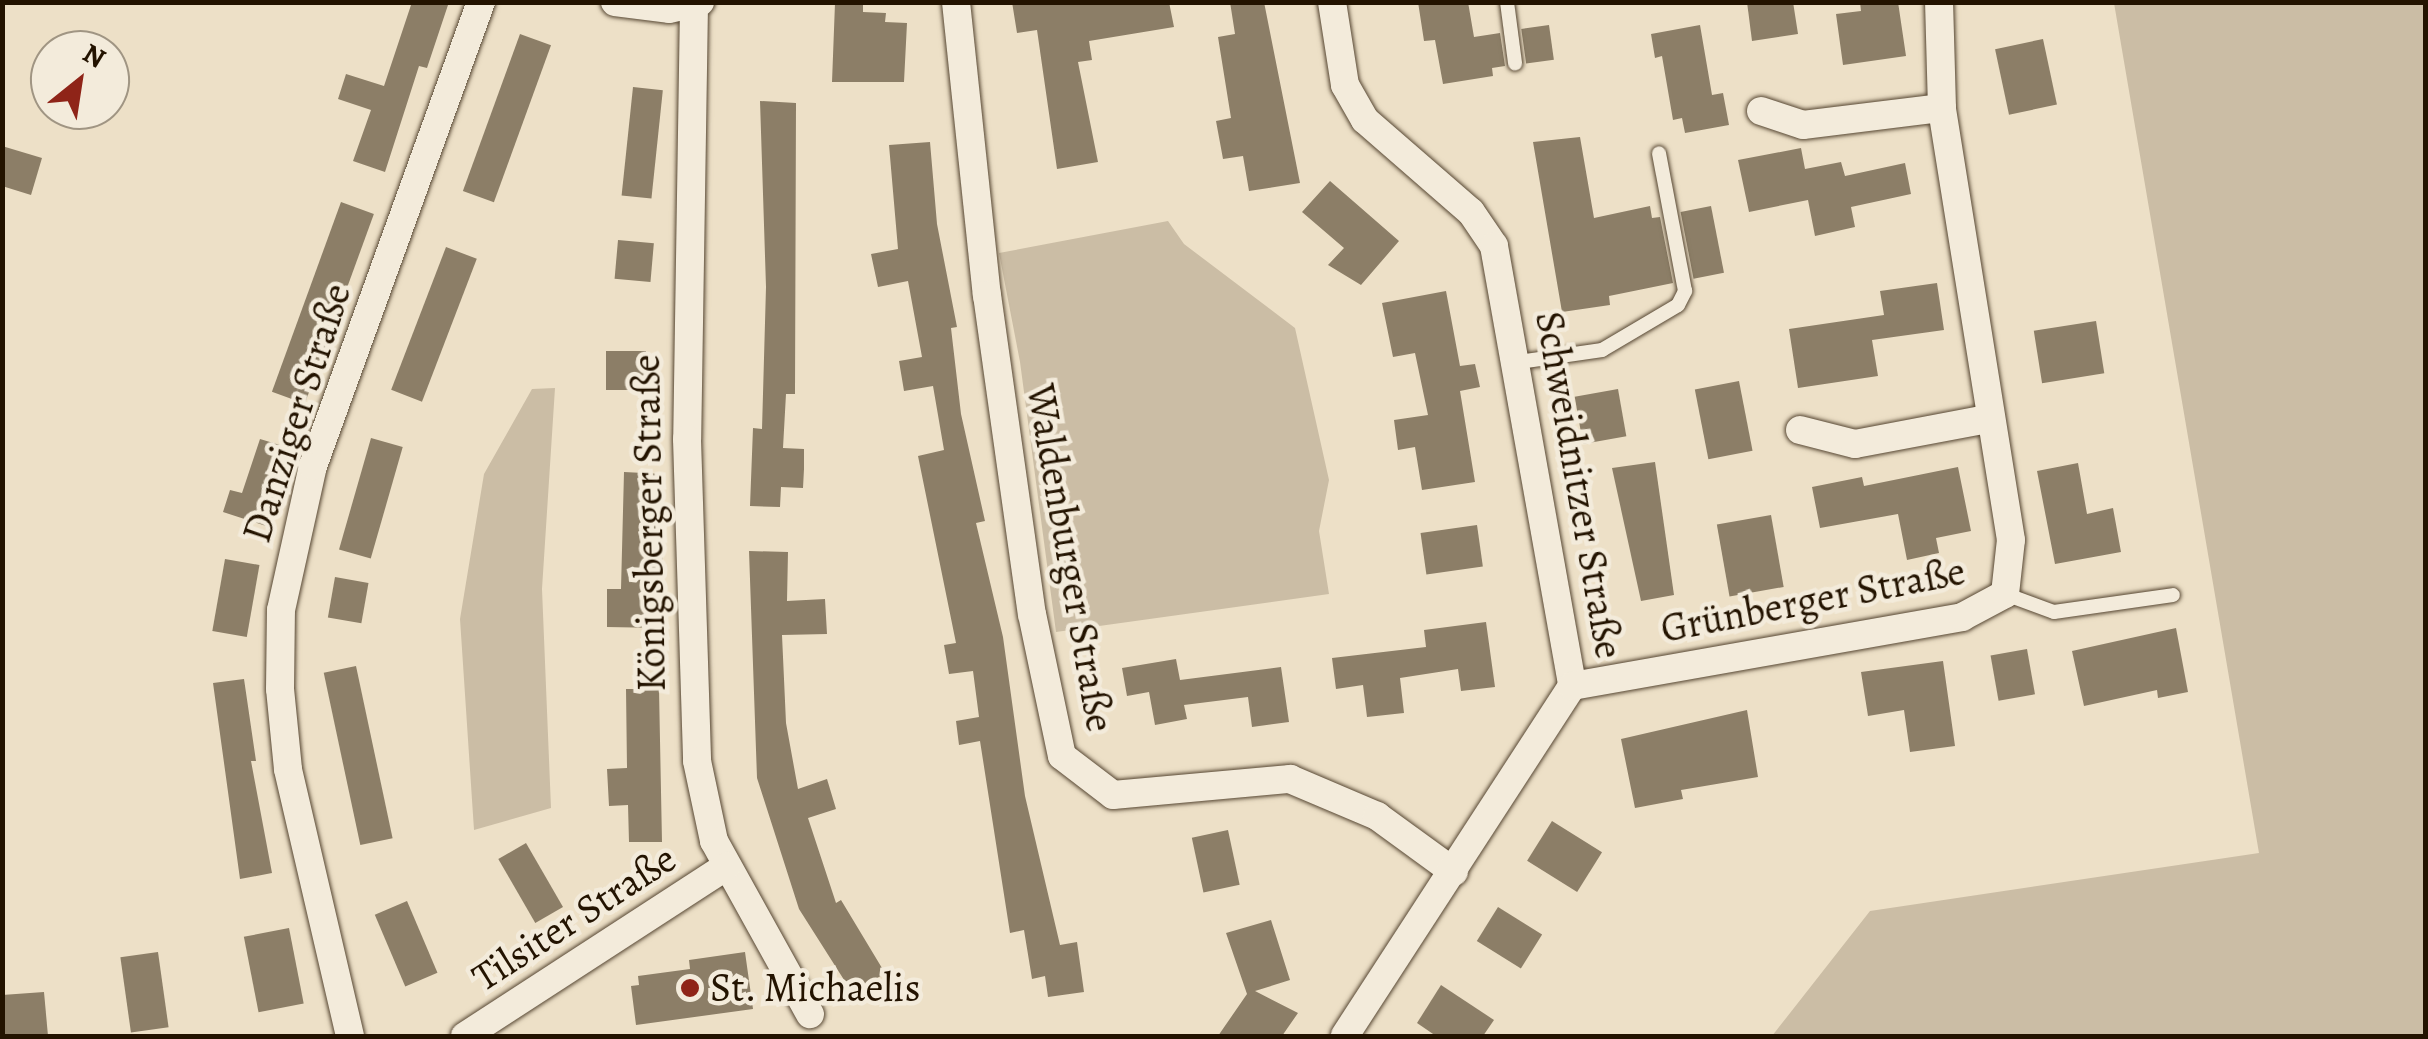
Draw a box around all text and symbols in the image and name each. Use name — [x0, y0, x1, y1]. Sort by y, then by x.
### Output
north arrow — [30, 30, 130, 130]
text: N — [76, 34, 112, 77]
street label: Danziger Straße — [233, 278, 361, 548]
street label: Schweidnitzer Straße — [1525, 308, 1633, 662]
street label: Königsberger Straße — [622, 354, 676, 692]
street label: Waldenburger Straße — [1016, 381, 1124, 735]
street label: Grünberger Straße — [1657, 547, 1969, 653]
street label: Tilsiter Straße — [463, 834, 685, 1002]
place label: St. Michaelis — [710, 964, 921, 1012]
marker: St. Michaelis — [679, 977, 701, 999]

